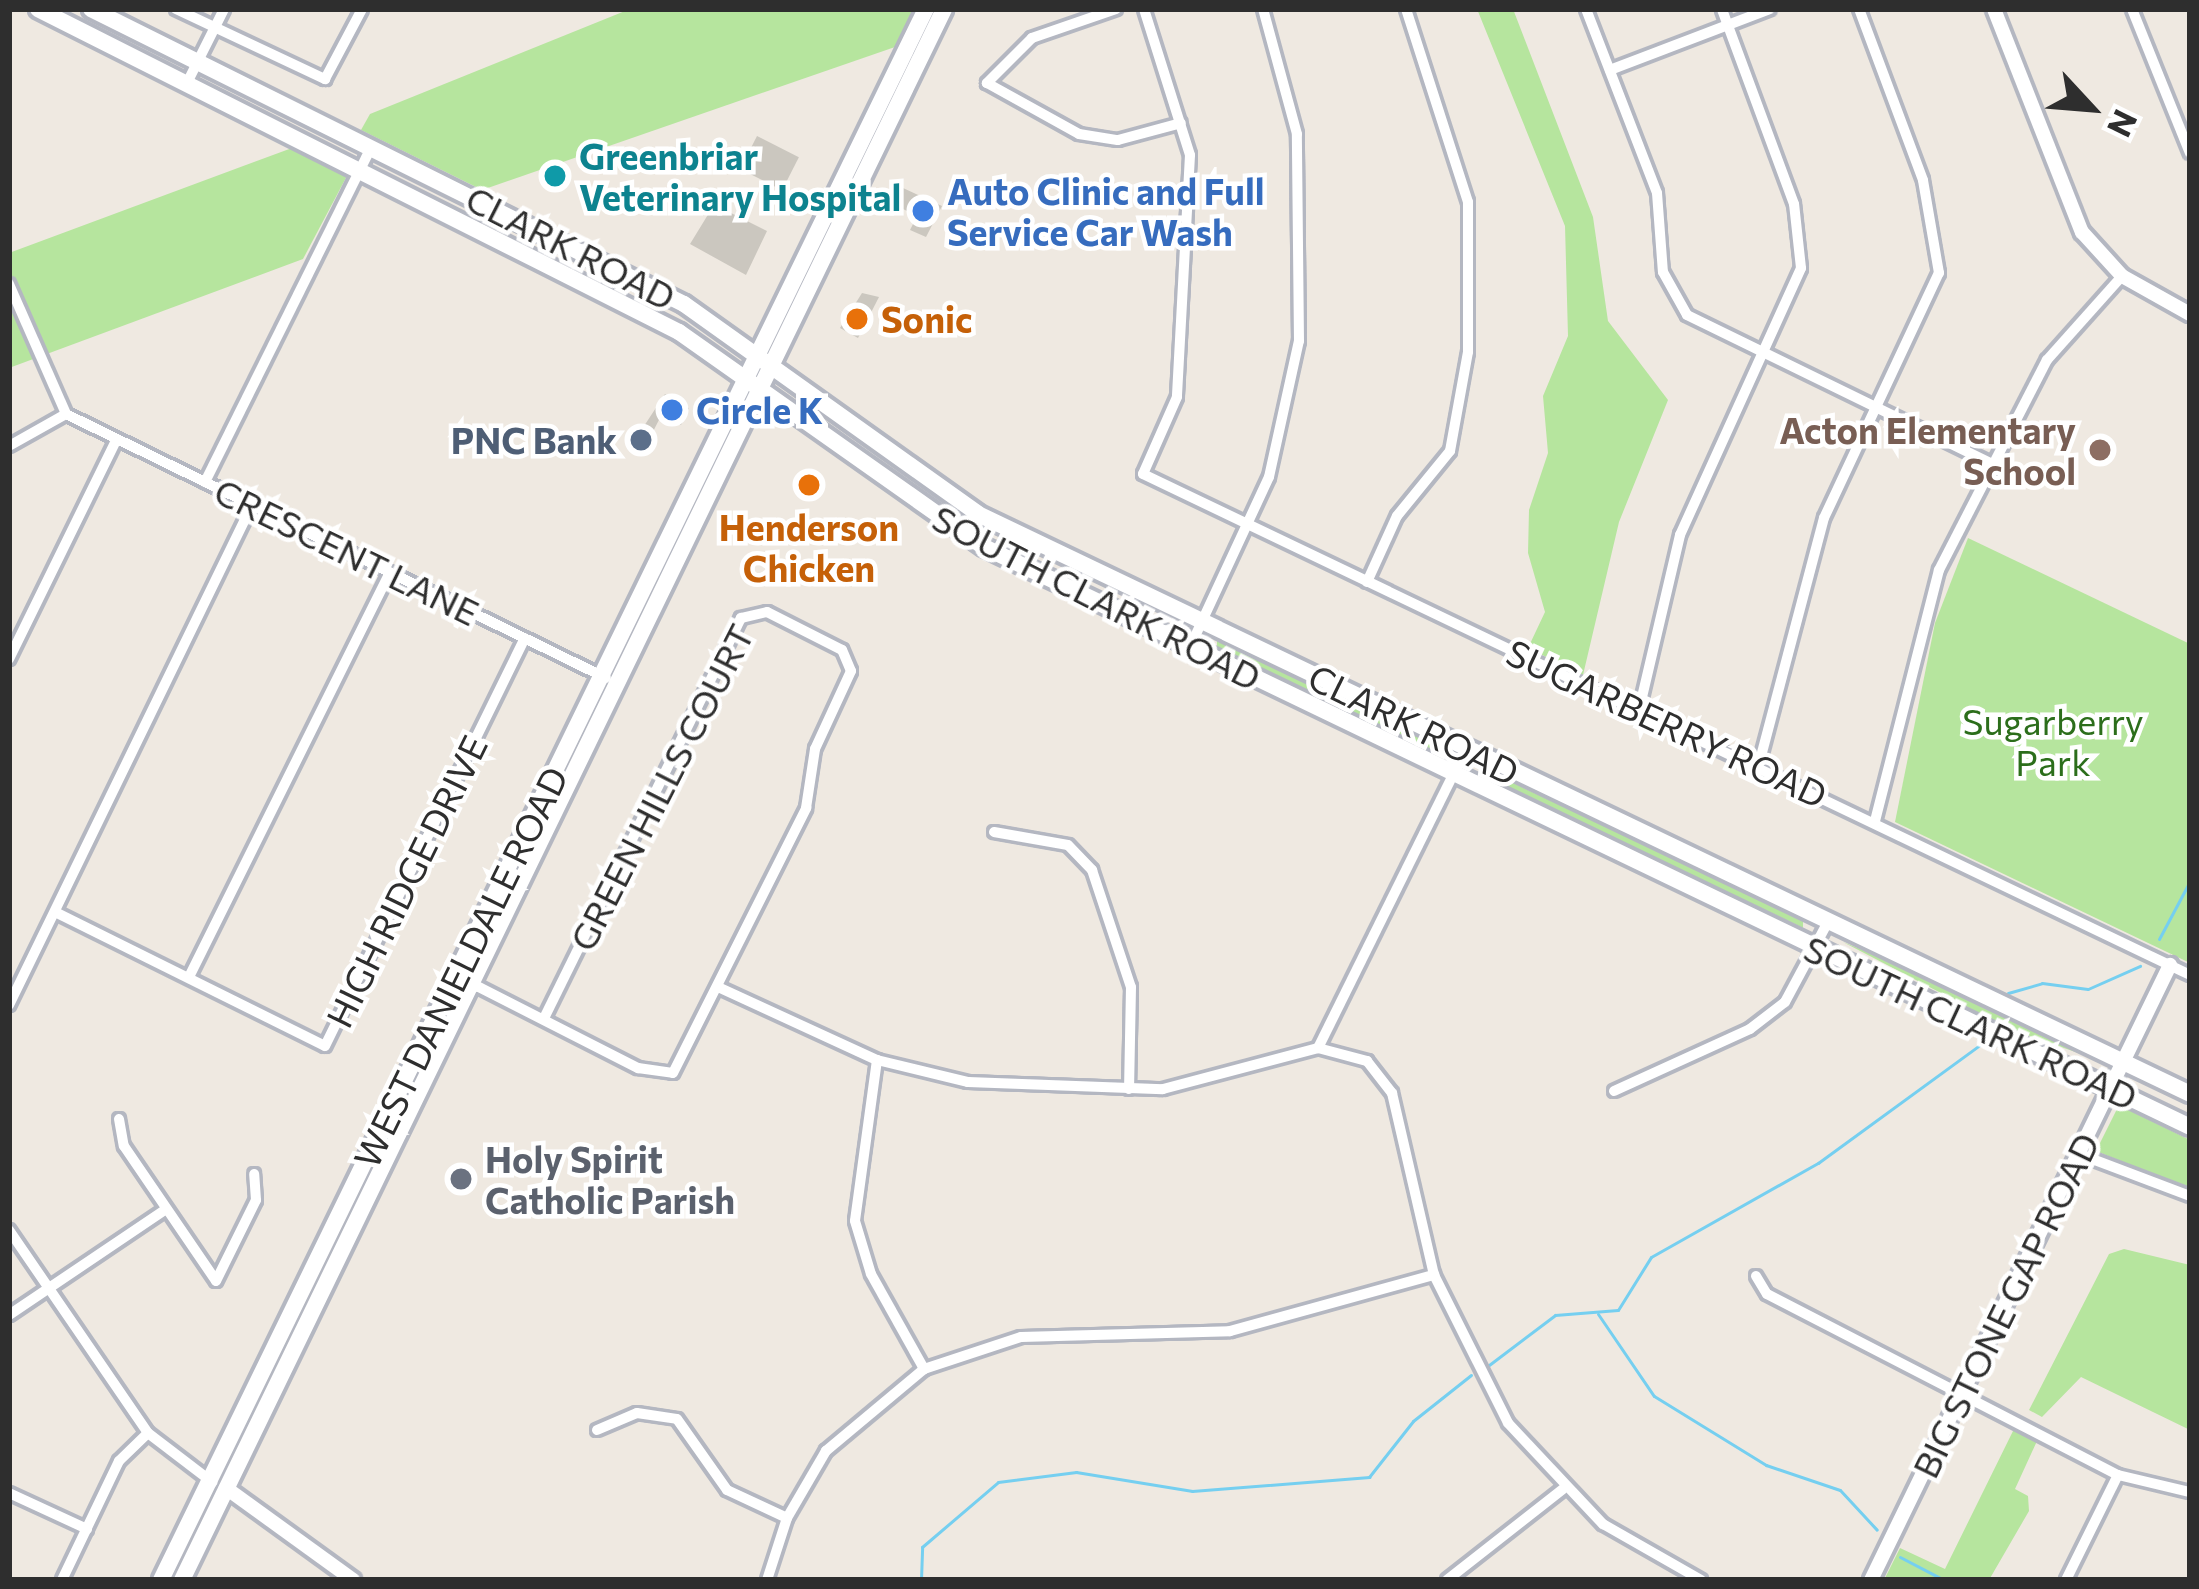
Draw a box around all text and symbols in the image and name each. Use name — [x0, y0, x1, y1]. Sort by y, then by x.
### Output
north arrow — [2031, 48, 2151, 168]
text: N — [2100, 104, 2148, 144]
place label: Greenbriar Veterinary Hospital — [579, 133, 901, 218]
marker: Greenbriar Veterinary Hospital — [542, 163, 568, 189]
place label: Auto Clinic and Full Service Car Wash — [947, 168, 1265, 253]
street label: CLARK ROAD — [459, 176, 683, 318]
marker: Auto Clinic and Full Service Car Wash — [910, 198, 936, 224]
place label: Sonic — [881, 297, 972, 341]
marker: Sonic — [844, 306, 870, 332]
place label: Circle K — [696, 388, 823, 432]
marker: Circle K — [659, 397, 685, 423]
place label: Acton Elementary School — [1779, 407, 2076, 492]
place label: PNC Bank — [451, 418, 617, 462]
marker: PNC Bank — [628, 427, 654, 453]
marker: Acton Elementary School — [2087, 437, 2113, 463]
street label: CRESCENT LANE — [208, 468, 486, 634]
marker: Henderson Chicken — [796, 472, 822, 498]
street label: SOUTH CLARK ROAD — [926, 496, 1268, 698]
place label: Henderson Chicken — [719, 504, 899, 589]
street label: GREEN HILLS COURT — [560, 617, 762, 957]
street label: SUGARBERRY ROAD — [1500, 630, 1834, 816]
street label: CLARK ROAD — [1302, 654, 1526, 794]
park label: Sugarberry Park — [1962, 698, 2144, 783]
street label: HIGH RIDGE DRIVE — [317, 728, 495, 1034]
street label: WEST DANIELDALE ROAD — [344, 760, 576, 1174]
street label: SOUTH CLARK ROAD — [1798, 926, 2144, 1118]
street label: BIG STONE GAP ROAD — [1903, 1126, 2107, 1484]
place label: Holy Spirit Catholic Parish — [485, 1136, 735, 1221]
marker: Holy Spirit Catholic Parish — [448, 1166, 474, 1192]

